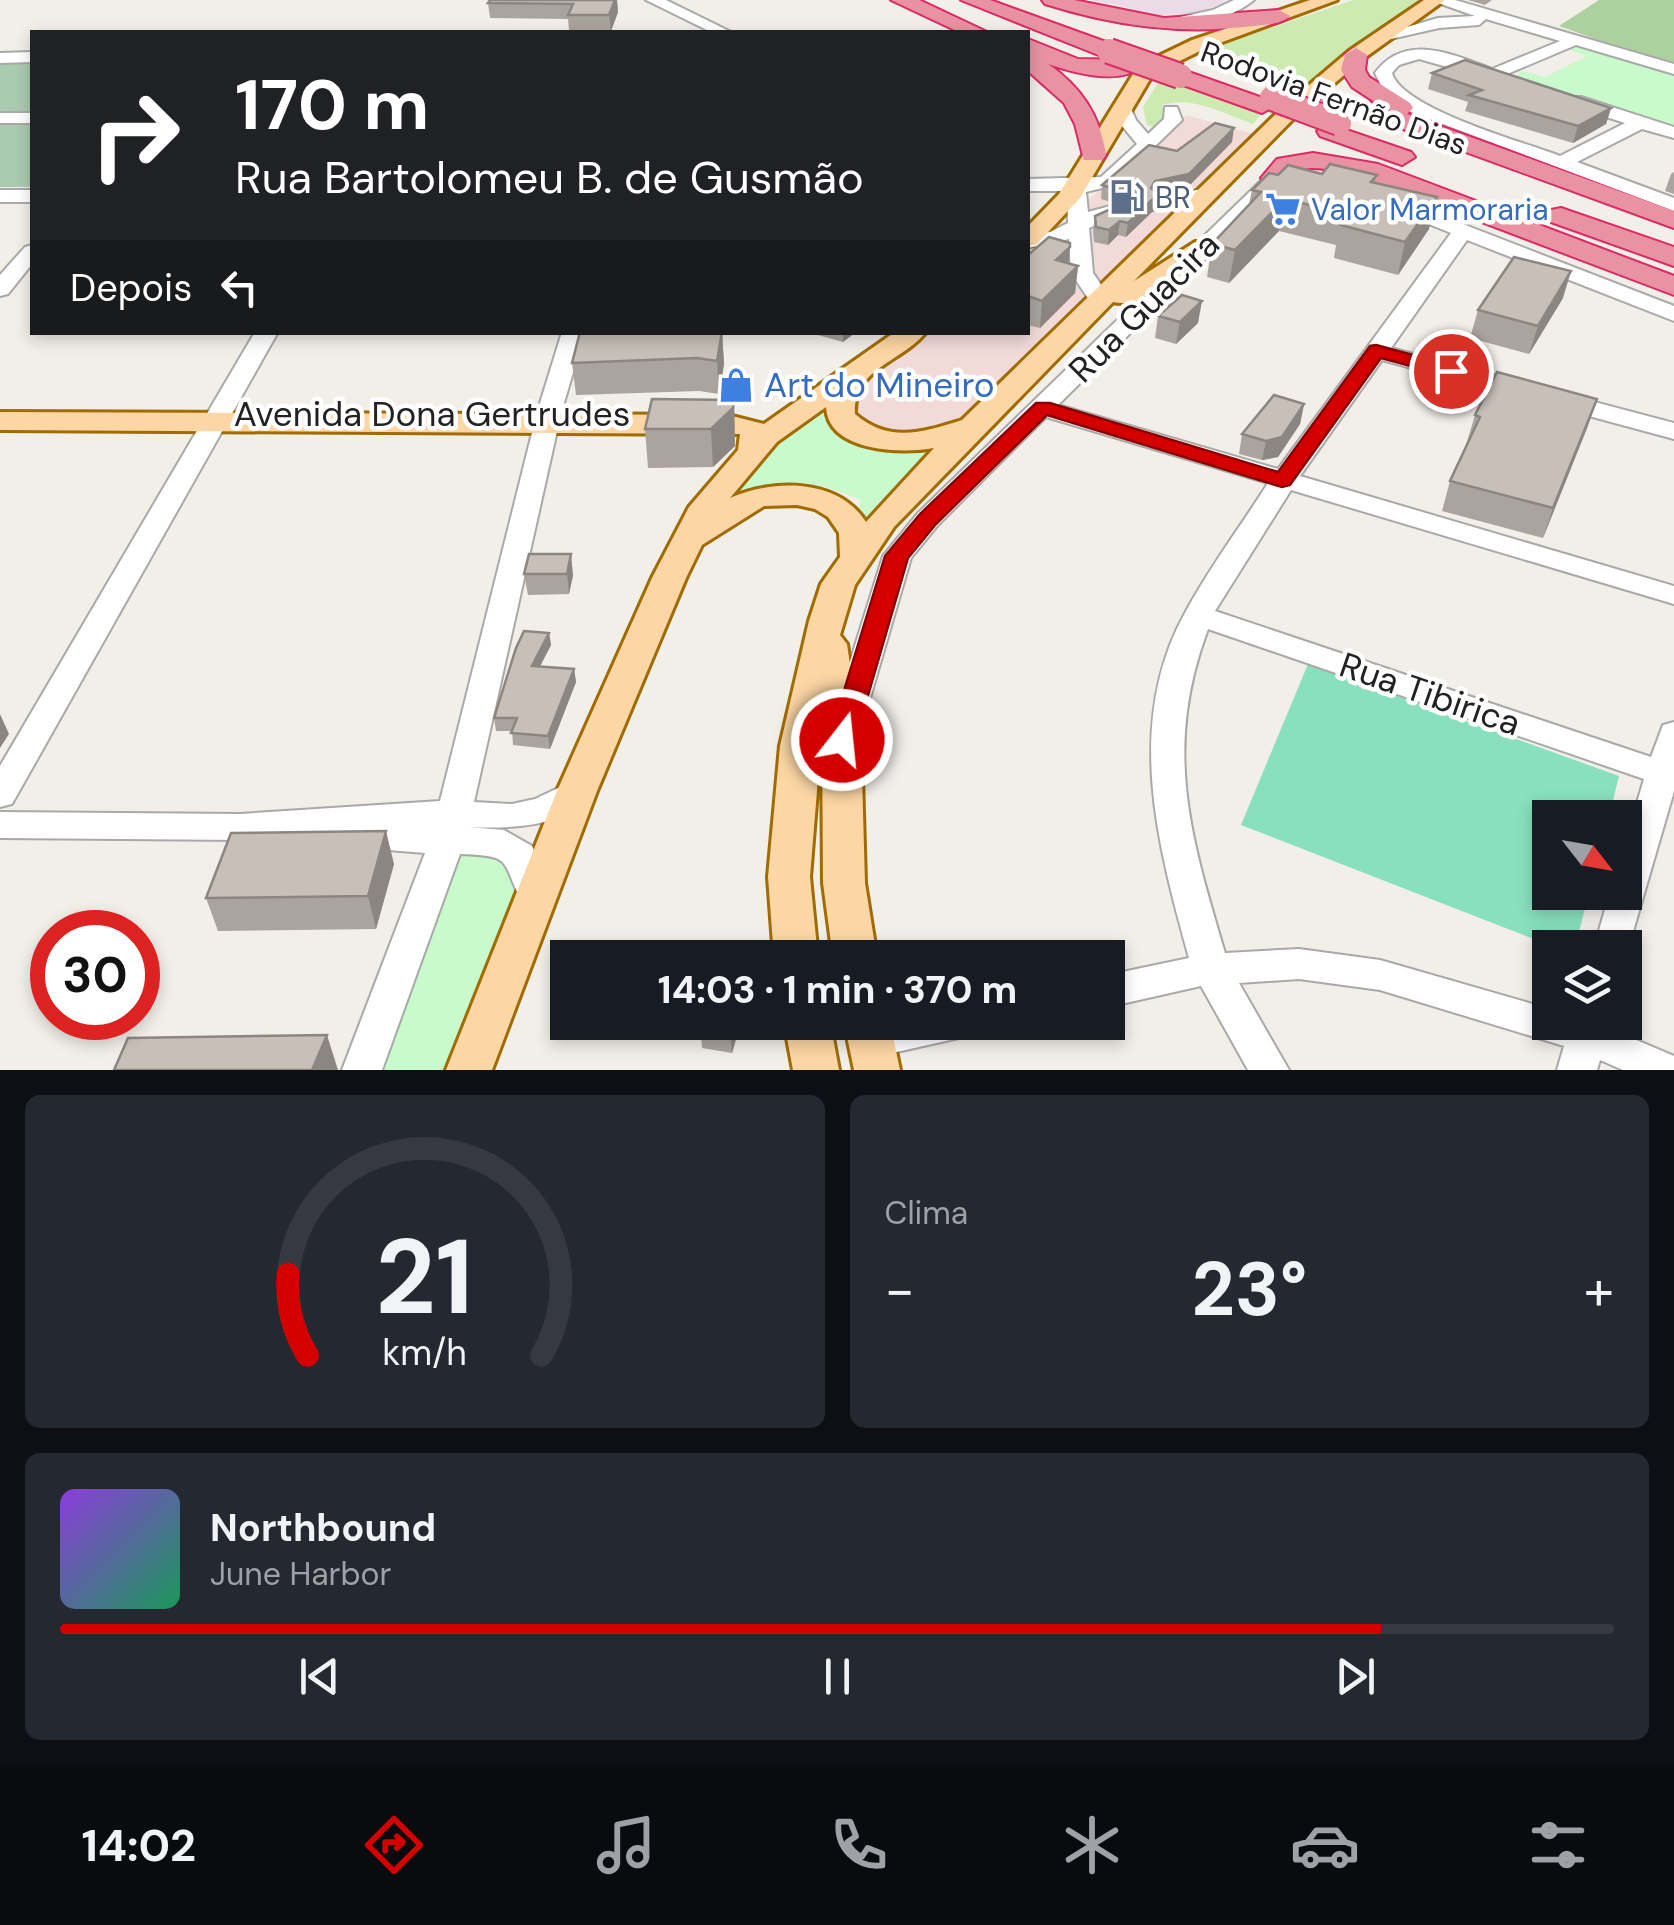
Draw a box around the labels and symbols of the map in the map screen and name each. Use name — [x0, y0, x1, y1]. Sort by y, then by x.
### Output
street label: Rodovia Fernão Dias — [1196, 32, 1472, 164]
fuel station icon: BR — [1108, 178, 1146, 216]
place label: BR — [1155, 178, 1191, 217]
supermarket icon: Valor Marmoraria — [1264, 190, 1302, 228]
place label: Valor Marmoraria — [1311, 190, 1548, 229]
street label: Rua Guacira — [1059, 222, 1229, 392]
pin — [1409, 329, 1494, 414]
place label: Art do Mineiro — [764, 362, 994, 408]
shop icon: Art do Mineiro — [717, 366, 755, 404]
street label: Avenida Dona Gertrudes — [234, 391, 630, 437]
street label: Rua Tibirica — [1334, 642, 1526, 746]
position arrow — [790, 688, 894, 792]
north arrow — [1532, 800, 1642, 910]
speed limit sign: 30 — [30, 910, 160, 1040]

